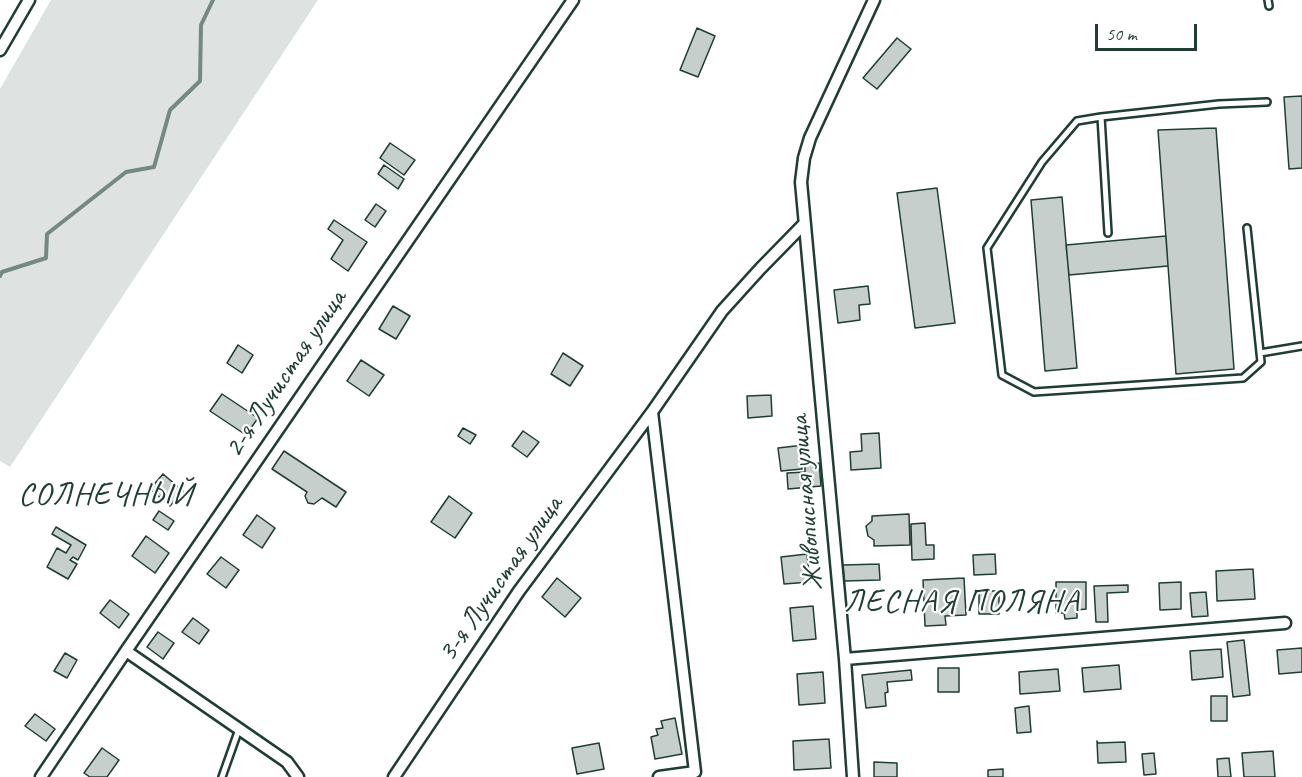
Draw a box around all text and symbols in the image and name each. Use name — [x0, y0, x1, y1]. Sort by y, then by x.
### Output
scale bar — [1098, 12, 1200, 50]
text: 50 m — [1106, 23, 1137, 45]
street label: 2-я Лучистая улица — [218, 284, 354, 464]
street label: Живописная улица — [783, 414, 831, 592]
district label: СОЛНЕЧНЫЙ — [19, 477, 193, 515]
street label: 3-я Лучистая улица — [431, 490, 571, 668]
district label: ЛЕСНАЯ ПОЛЯНА — [845, 584, 1079, 622]

